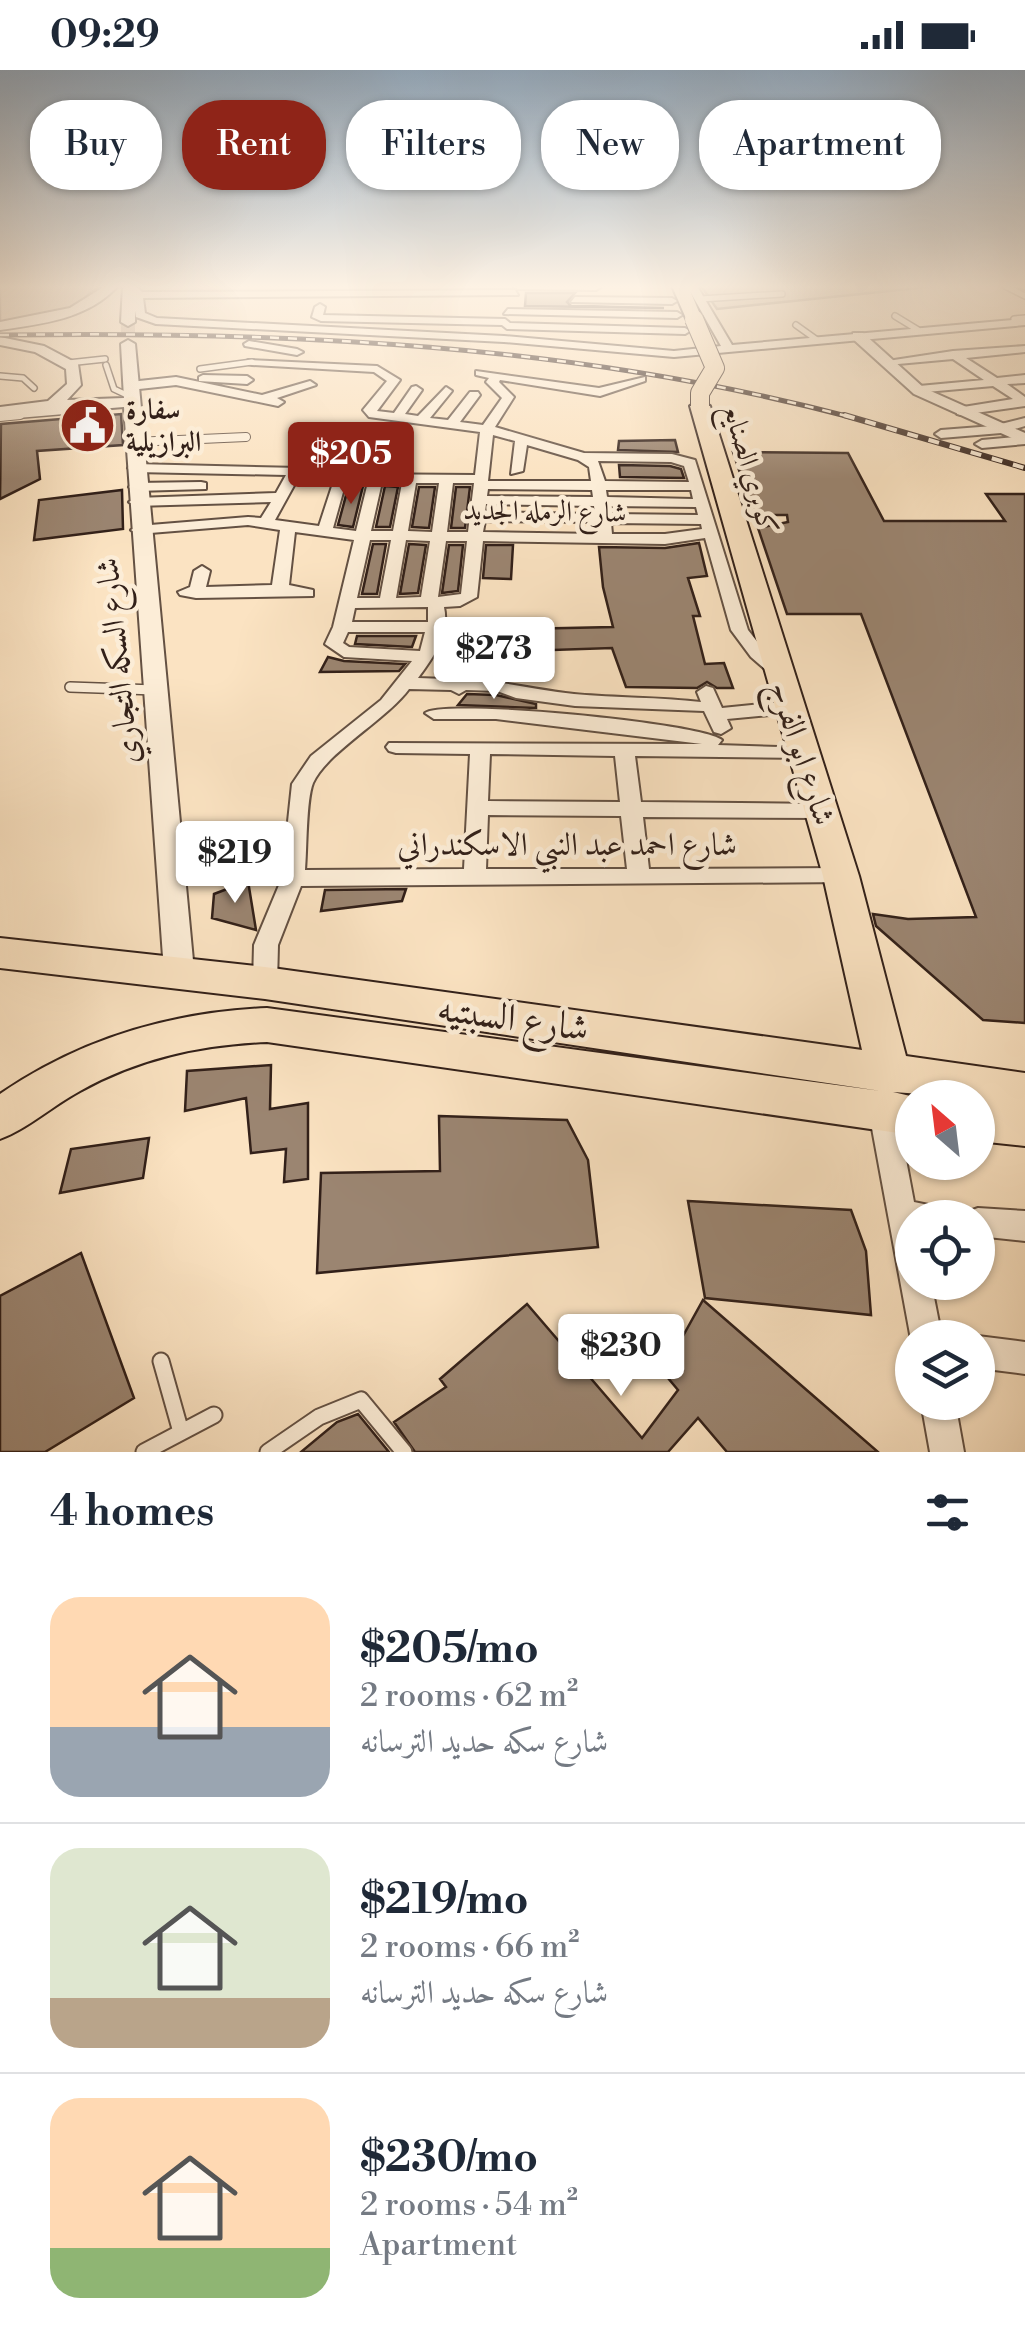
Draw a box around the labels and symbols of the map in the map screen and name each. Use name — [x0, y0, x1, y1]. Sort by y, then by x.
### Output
place label: سفارة البرازيلية — [126, 393, 201, 460]
public building icon: سفارة البرازيلية — [57, 396, 117, 456]
street label: كوبري الصنايع — [708, 400, 785, 540]
pin: $205 — [292, 422, 410, 507]
street label: شارع الرمله الجديد — [463, 493, 627, 536]
street label: شارع السكه التجاري — [87, 555, 155, 766]
pin: $273 — [435, 617, 553, 702]
street label: شارع ابو الفرج — [753, 676, 844, 832]
pin: $219 — [176, 821, 294, 906]
street label: شارع احمد عبد النبي الاسكندراني — [397, 825, 737, 874]
street label: شارع السبتيه — [433, 985, 592, 1059]
north arrow — [895, 1080, 995, 1180]
pin: $230 — [562, 1314, 680, 1399]

